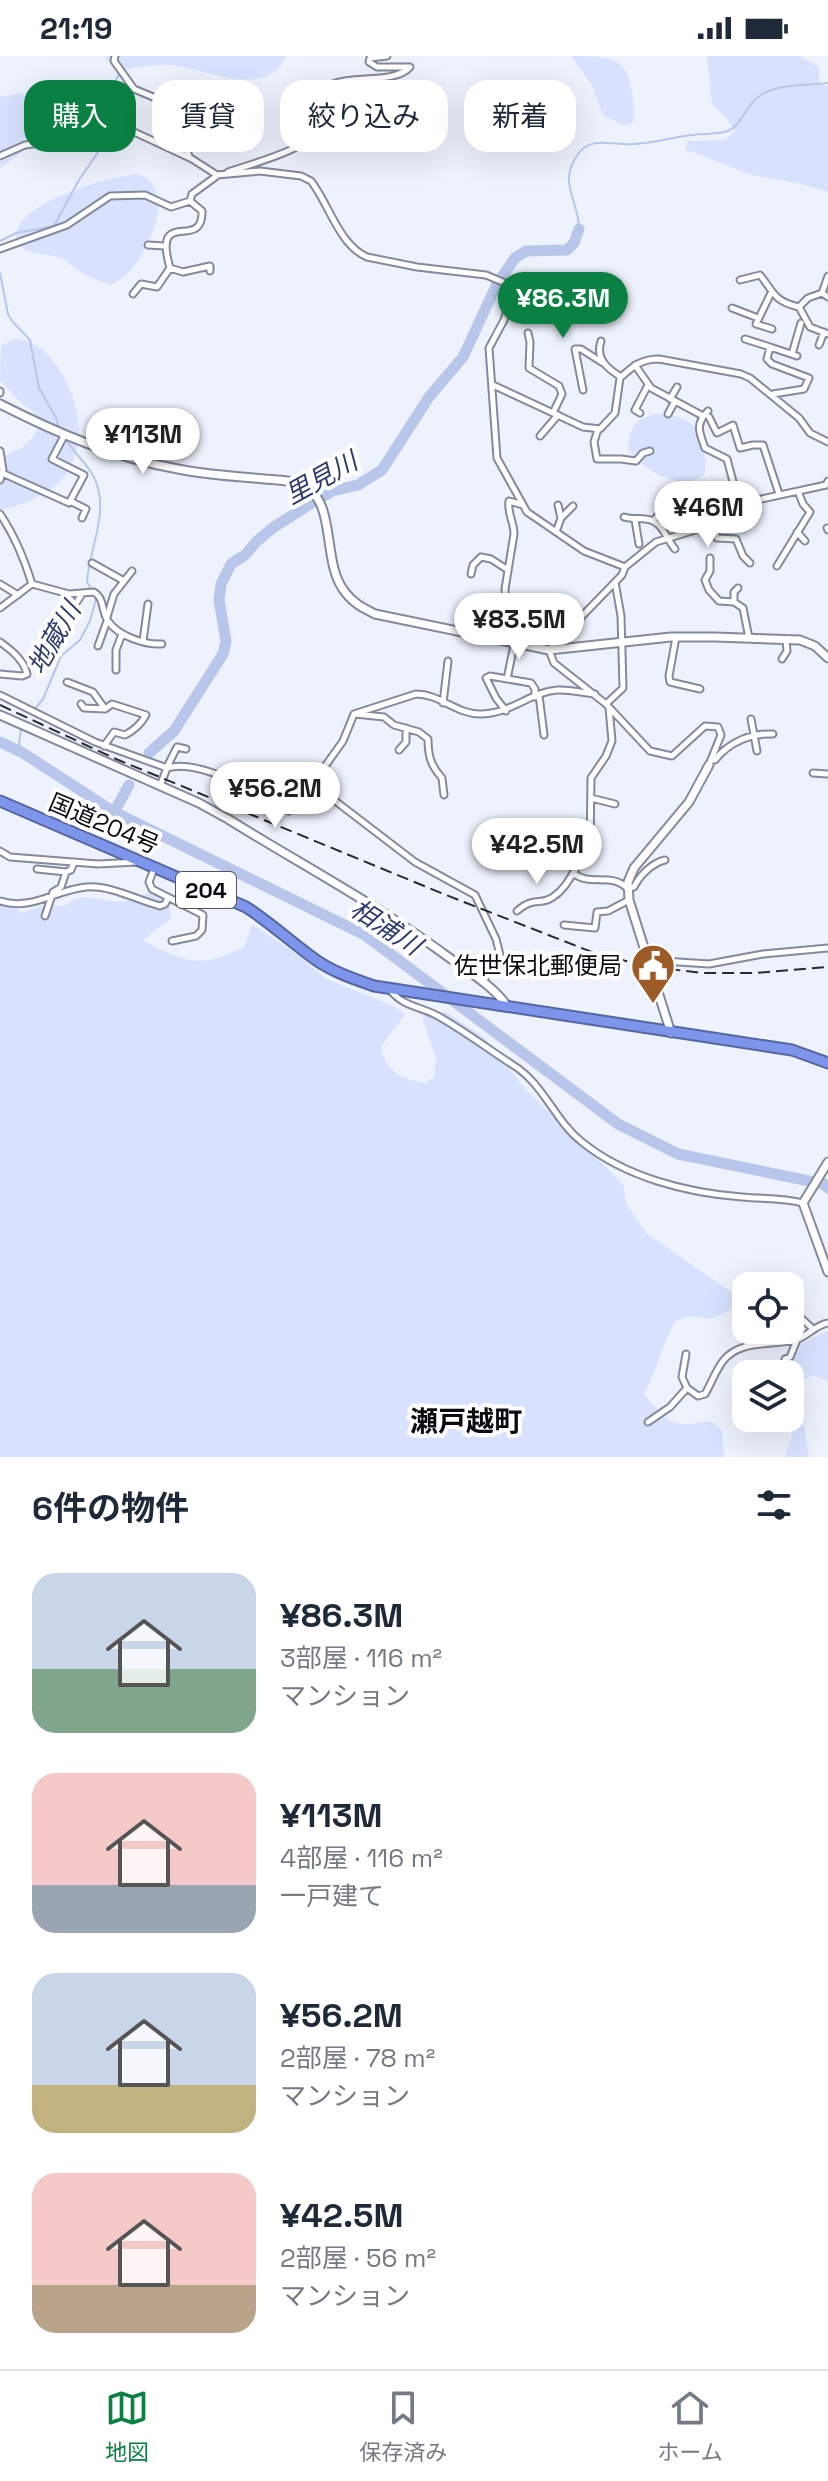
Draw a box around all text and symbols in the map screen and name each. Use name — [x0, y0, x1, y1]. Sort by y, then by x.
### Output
text: 21:19 — [40, 9, 112, 48]
chip: 購入 — [24, 80, 136, 152]
chip: 賃貸 — [152, 80, 264, 152]
chip: 絞り込み — [280, 80, 448, 152]
chip: 新着 — [464, 80, 576, 152]
pin: ¥86.3M — [498, 272, 628, 340]
text: ¥86.3M — [516, 281, 610, 315]
pin: ¥113M — [87, 408, 199, 476]
text: ¥113M — [104, 417, 182, 451]
water label: 里見川 — [279, 443, 366, 512]
pin: ¥46M — [661, 481, 755, 549]
text: ¥46M — [672, 490, 744, 524]
water label: 地蔵川 — [20, 593, 90, 680]
pin: ¥83.5M — [454, 593, 584, 661]
text: ¥83.5M — [472, 602, 566, 636]
pin: ¥56.2M — [210, 762, 340, 830]
text: ¥56.2M — [228, 771, 322, 805]
street label: 国道204号 — [44, 786, 164, 861]
pin: ¥42.5M — [472, 818, 602, 886]
text: ¥42.5M — [490, 827, 584, 861]
road number: 204 — [176, 872, 236, 908]
water label: 相浦川 — [344, 891, 430, 964]
public building icon: 佐世保北郵便局 — [629, 942, 677, 1005]
place label: 佐世保北郵便局 — [454, 950, 622, 981]
map controls — [732, 1272, 804, 1432]
button: locate — [732, 1272, 804, 1344]
button: layers — [732, 1360, 804, 1432]
district label: 瀬戸越町 — [410, 1403, 522, 1439]
icon: filters — [752, 1483, 796, 1527]
text: 6件の物件 — [32, 1487, 189, 1530]
text: ¥86.3M — [280, 1594, 403, 1637]
icon: home — [96, 1605, 192, 1701]
text: 3部屋 · 116 m² — [280, 1641, 442, 1675]
text: マンション — [280, 1679, 410, 1713]
text: ¥113M — [280, 1794, 382, 1837]
icon: home — [96, 1805, 192, 1901]
text: 4部屋 · 116 m² — [280, 1841, 443, 1875]
text: 一戸建て — [280, 1879, 384, 1913]
text: ¥56.2M — [280, 1994, 403, 2037]
icon: home — [96, 2005, 192, 2101]
text: 2部屋 · 78 m² — [280, 2041, 435, 2075]
text: マンション — [280, 2079, 410, 2113]
text: ¥42.5M — [280, 2194, 403, 2237]
icon: home — [96, 2205, 192, 2301]
text: 2部屋 · 56 m² — [280, 2241, 436, 2275]
text: マンション — [280, 2279, 410, 2313]
tab: 地図 — [105, 2386, 149, 2466]
tab: 保存済み — [359, 2386, 447, 2466]
tab: ホーム — [658, 2386, 723, 2466]

